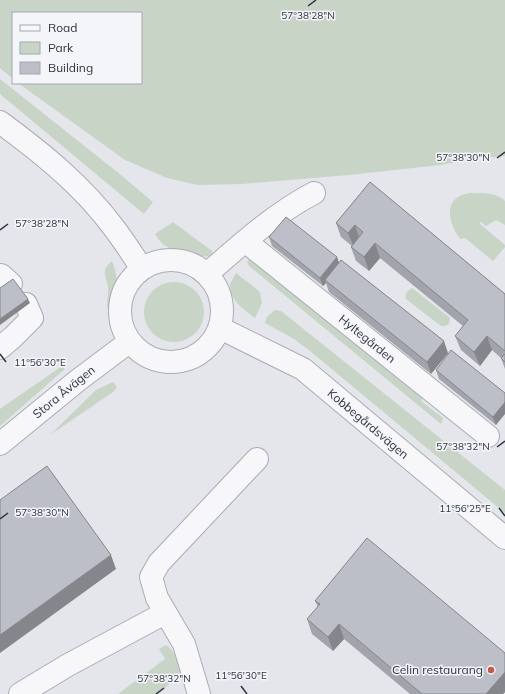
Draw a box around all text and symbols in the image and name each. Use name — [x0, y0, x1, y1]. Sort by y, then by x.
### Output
text: 57°38'28"N — [281, 9, 335, 22]
legend — [12, 12, 142, 84]
text: Road — [48, 20, 77, 35]
text: Park — [48, 40, 74, 55]
text: Building — [48, 60, 93, 75]
text: 57°38'30"N — [436, 151, 490, 164]
text: 57°38'28"N — [15, 217, 69, 230]
street label: Hyltegården — [336, 311, 399, 366]
text: 11°56'30"E — [14, 356, 66, 369]
street label: Stora Åvägen — [29, 362, 98, 421]
street label: Kobbegårdsvägen — [325, 385, 412, 462]
text: 57°38'32"N — [436, 440, 490, 453]
text: 11°56'25"E — [439, 502, 491, 515]
text: 57°38'30"N — [15, 506, 69, 519]
place label: Celin restaurang — [392, 662, 483, 677]
marker: Celin restaurang — [486, 665, 496, 675]
text: 11°56'30"E — [215, 669, 267, 682]
text: 57°38'32"N — [137, 672, 191, 685]

